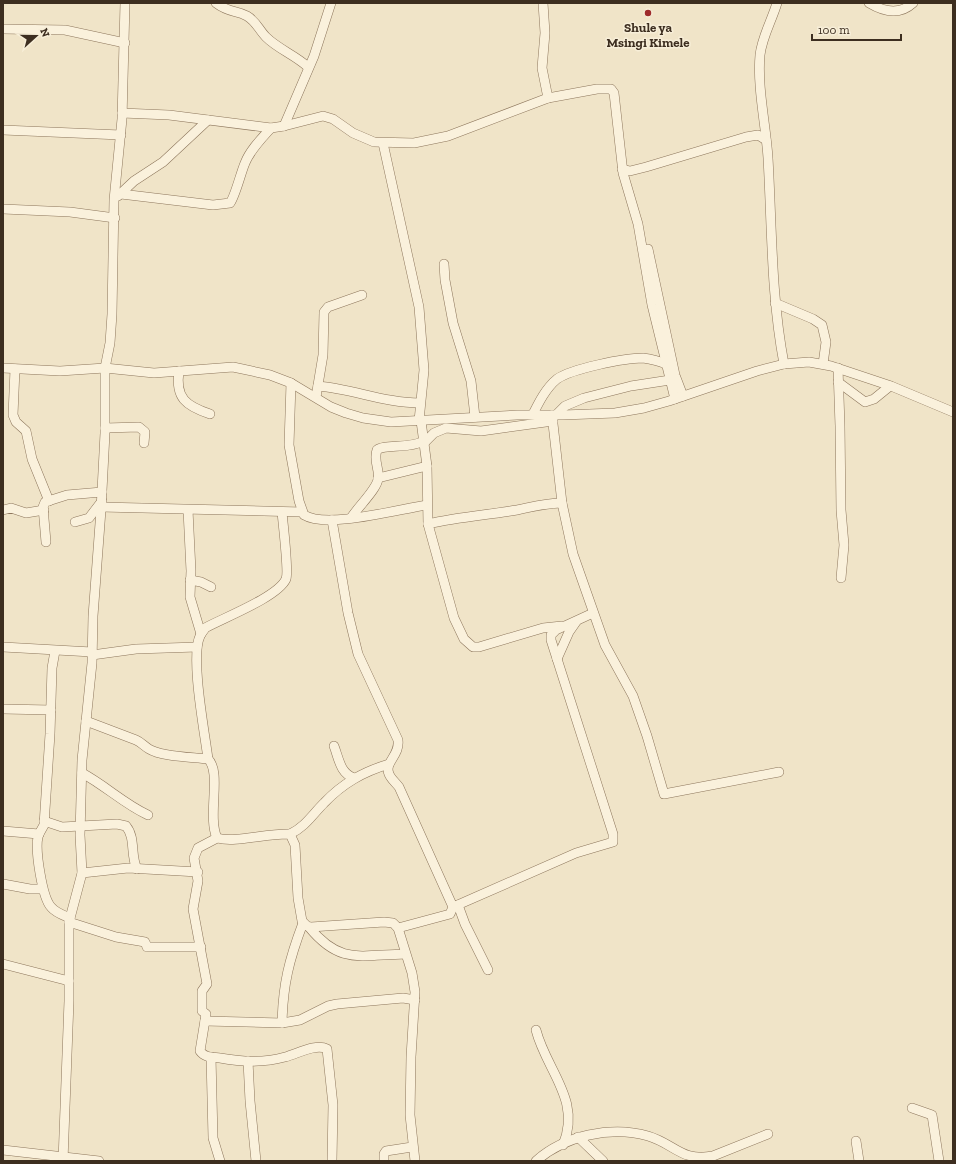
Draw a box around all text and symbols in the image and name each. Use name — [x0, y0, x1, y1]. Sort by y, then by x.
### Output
marker: Shule ya Msingi Kimele — [643, 8, 653, 18]
north arrow — [16, 16, 56, 56]
scale bar — [812, 16, 901, 42]
place label: Shule ya Msingi Kimele — [606, 20, 690, 50]
text: 100 m — [818, 23, 850, 37]
text: N — [37, 26, 53, 39]

